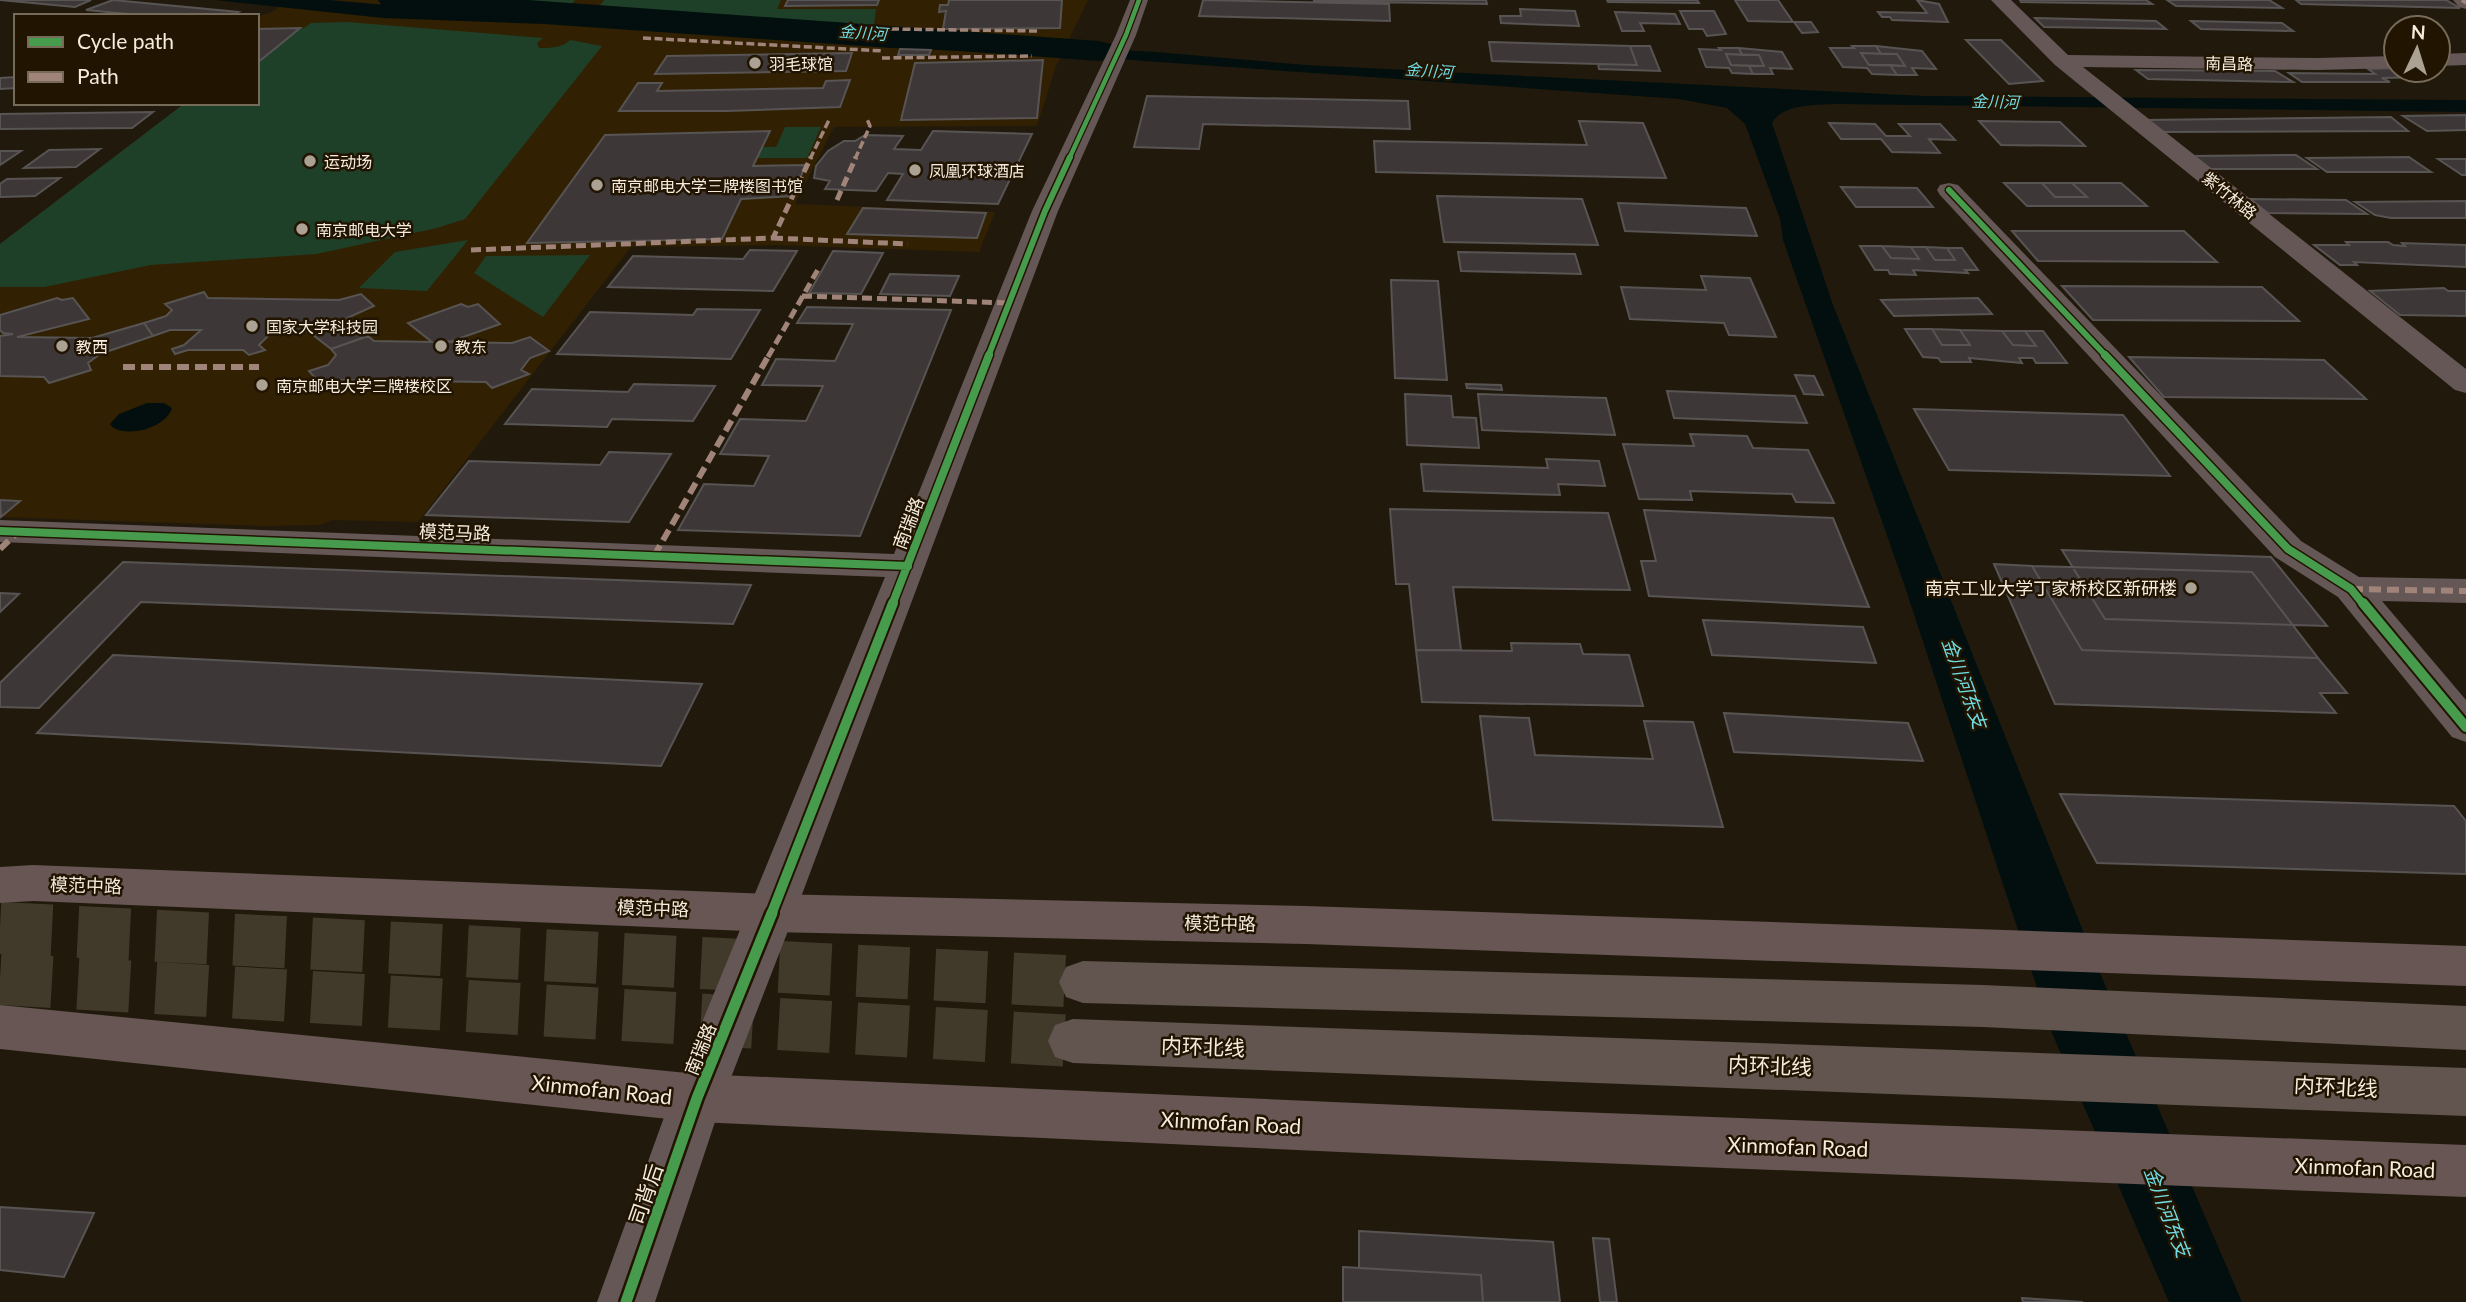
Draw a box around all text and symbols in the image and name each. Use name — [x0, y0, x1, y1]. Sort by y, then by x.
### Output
legend — [14, 14, 259, 105]
north arrow — [2382, 14, 2452, 84]
text: N — [2410, 20, 2426, 44]
water label: 金川河 — [838, 21, 891, 43]
text: Cycle path — [77, 28, 174, 53]
street label: 南昌路 — [2205, 53, 2253, 73]
place label: 羽毛球馆 — [769, 54, 833, 73]
marker: 羽毛球馆 — [747, 55, 763, 71]
water label: 金川河 — [1404, 59, 1457, 81]
text: Path — [77, 63, 119, 88]
water label: 金川河 — [1971, 91, 2022, 111]
place label: 运动场 — [324, 152, 372, 171]
marker: 运动场 — [302, 153, 318, 169]
place label: 凤凰环球酒店 — [929, 161, 1025, 180]
marker: 凤凰环球酒店 — [907, 162, 923, 178]
street label: 紫竹林路 — [2199, 167, 2261, 223]
place label: 南京邮电大学三牌楼图书馆 — [611, 176, 803, 195]
marker: 南京邮电大学三牌楼图书馆 — [589, 177, 605, 193]
place label: 南京邮电大学 — [316, 220, 412, 239]
marker: 南京邮电大学 — [294, 221, 310, 237]
place label: 国家大学科技园 — [266, 317, 378, 336]
marker: 国家大学科技园 — [244, 318, 260, 334]
place label: 教西 — [76, 337, 108, 356]
place label: 教东 — [455, 337, 487, 356]
marker: 教西 — [54, 338, 70, 354]
marker: 教东 — [433, 338, 449, 354]
place label: 南京邮电大学三牌楼校区 — [276, 376, 452, 395]
marker: 南京邮电大学三牌楼校区 — [254, 377, 270, 393]
street label: 南瑞路 — [888, 494, 928, 552]
street label: 模范马路 — [419, 520, 491, 544]
place label: 南京工业大学丁家桥校区新研楼 — [1925, 577, 2177, 599]
marker: 南京工业大学丁家桥校区新研楼 — [2183, 580, 2199, 596]
water label: 金川河东支 — [1938, 634, 1993, 733]
street label: 模范中路 — [50, 873, 122, 897]
street label: 模范中路 — [617, 896, 689, 920]
street label: 模范中路 — [1184, 911, 1256, 935]
street label: 南瑞路 — [680, 1020, 720, 1078]
street label: 内环北线 — [1161, 1032, 1245, 1060]
street label: 内环北线 — [1728, 1051, 1812, 1079]
street label: Xinmofan Road — [531, 1069, 673, 1109]
street label: 内环北线 — [2293, 1071, 2379, 1101]
street label: Xinmofan Road — [1160, 1106, 1302, 1138]
street label: Xinmofan Road — [1727, 1131, 1869, 1161]
street label: Xinmofan Road — [2294, 1152, 2436, 1182]
street label: 司背后 — [623, 1160, 667, 1228]
water label: 金川河东支 — [2140, 1164, 2196, 1262]

